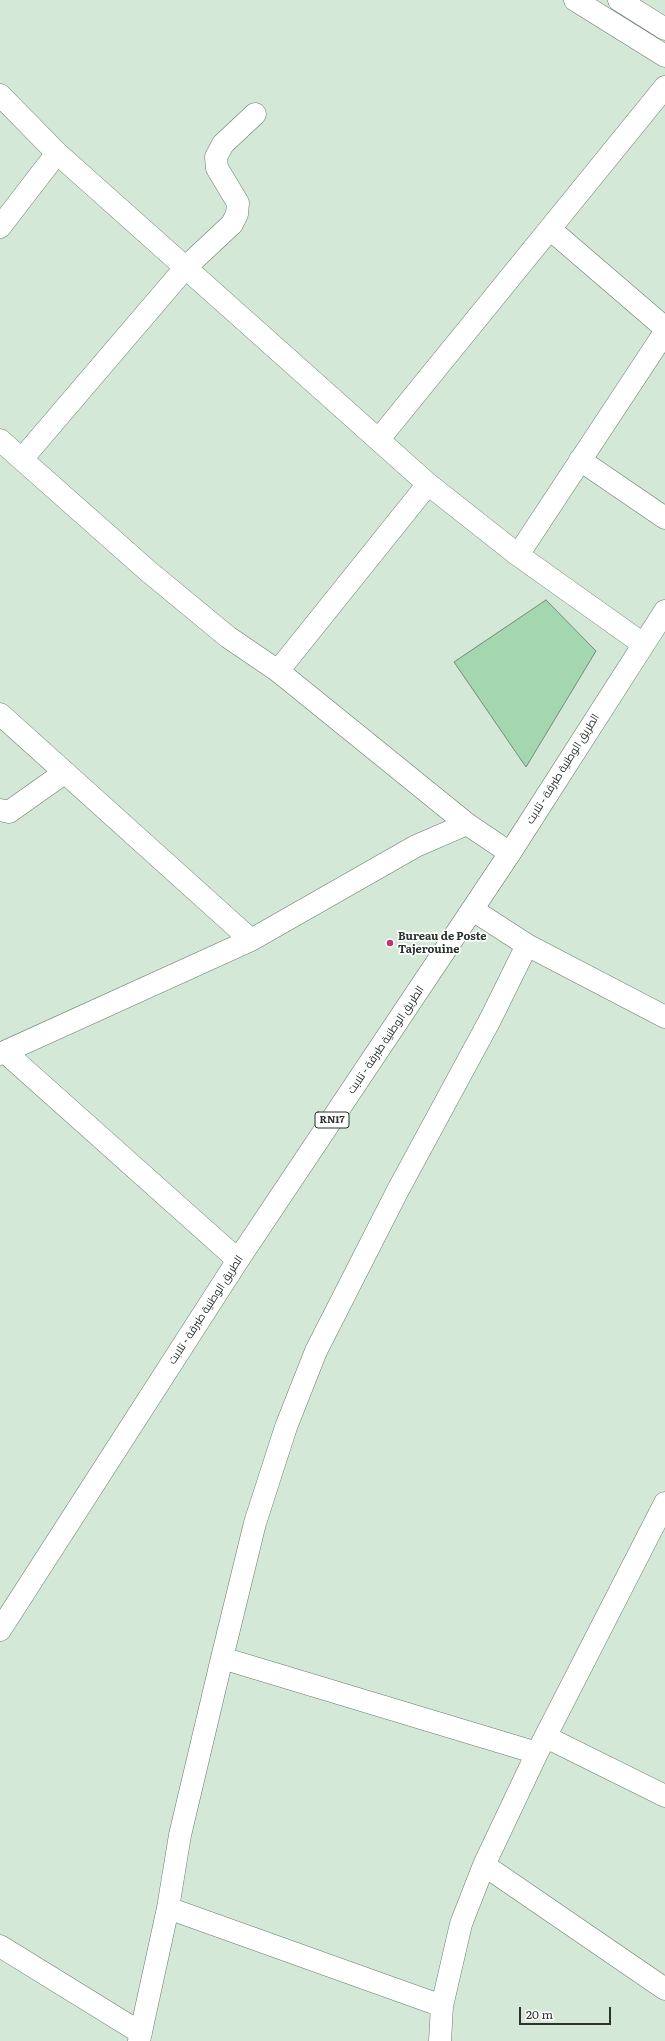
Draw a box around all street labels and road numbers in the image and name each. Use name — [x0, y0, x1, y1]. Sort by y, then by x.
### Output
street label: الطريق الوطنية طبرقة - تلابت — [524, 712, 602, 826]
street label: الطريق الوطنية طبرقة - تلابت — [345, 984, 427, 1096]
road number: RN17 — [315, 1112, 349, 1128]
street label: الطريق الوطنية طبرقة - تلابت — [166, 1253, 246, 1367]

